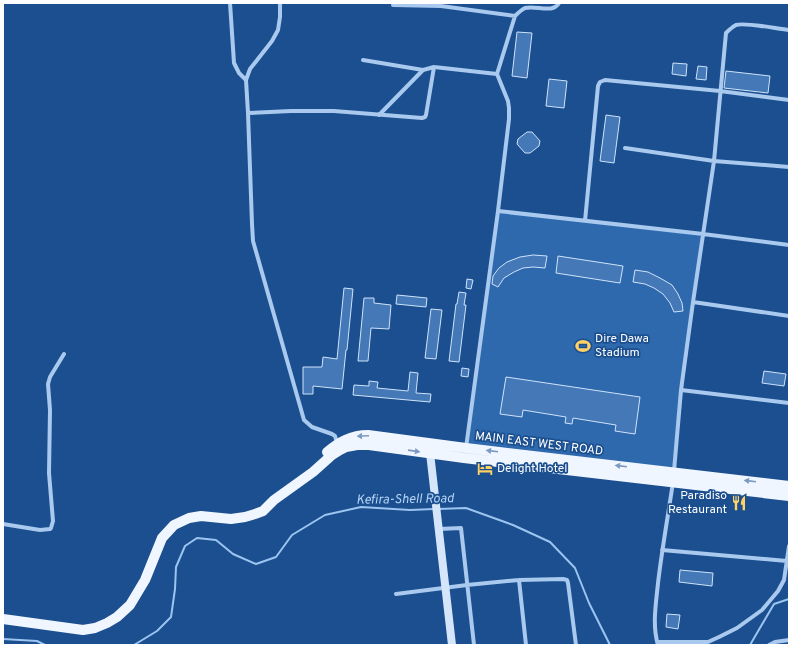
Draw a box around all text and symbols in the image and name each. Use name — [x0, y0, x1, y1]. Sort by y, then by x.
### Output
place label: Dire Dawa Stadium — [595, 331, 649, 361]
sports icon: Dire Dawa Stadium — [574, 337, 592, 355]
street label: MAIN EAST WEST ROAD — [474, 428, 604, 460]
one-way arrow — [357, 432, 369, 439]
one-way arrow — [408, 448, 420, 454]
one-way arrow — [486, 448, 498, 455]
hotel icon: Delight Hotel — [476, 460, 494, 478]
place label: Delight Hotel — [497, 461, 567, 477]
one-way arrow — [615, 463, 627, 469]
one-way arrow — [744, 478, 756, 485]
place label: Paradiso Restaurant — [668, 488, 727, 518]
water label: Kefira-Shell Road — [356, 491, 455, 509]
restaurant icon: Paradiso Restaurant — [730, 494, 748, 512]

